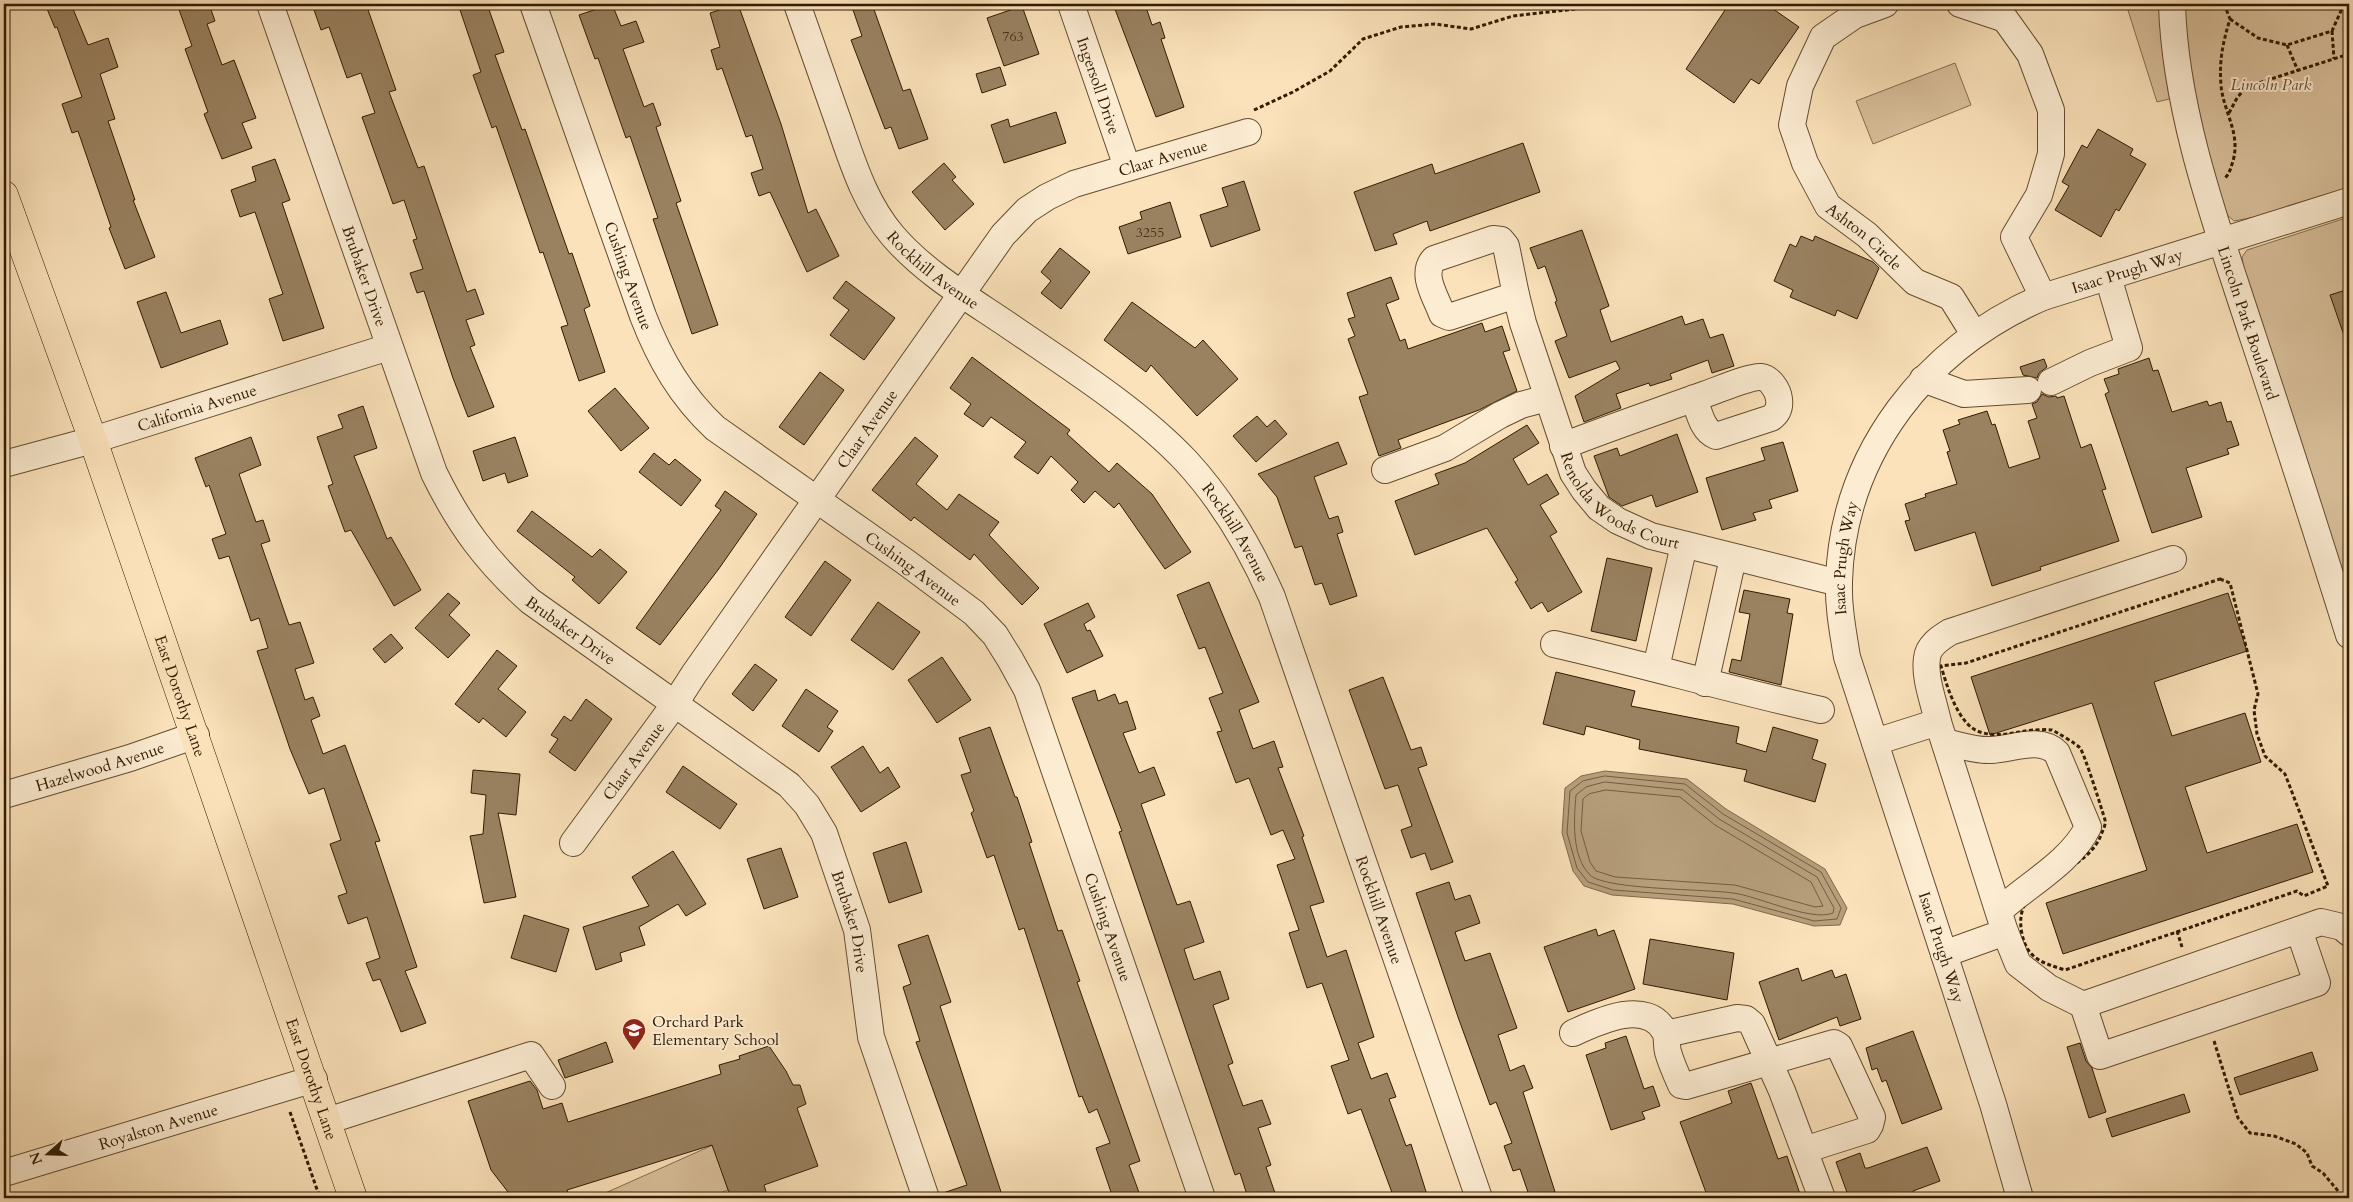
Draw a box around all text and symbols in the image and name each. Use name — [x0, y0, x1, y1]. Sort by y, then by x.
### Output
house number: 763 — [1002, 27, 1024, 46]
street label: Ingersoll Drive — [1071, 34, 1125, 137]
park label: Lincoln Park — [2231, 74, 2312, 96]
street label: Claar Avenue — [1116, 135, 1210, 182]
street label: Ashton Circle — [1821, 198, 1907, 276]
street label: Cushing Avenue — [599, 219, 658, 334]
street label: Brubaker Drive — [336, 223, 392, 330]
house number: 3255 — [1136, 223, 1164, 242]
street label: Rockhill Avenue — [881, 226, 983, 315]
street label: Lincoln Park Boulevard — [2212, 243, 2283, 403]
street label: Isaac Prugh Way — [2069, 244, 2186, 299]
street label: California Avenue — [135, 379, 259, 437]
street label: Claar Avenue — [832, 385, 903, 473]
street label: Renolda Woods Court — [1555, 449, 1681, 555]
street label: Rockhill Avenue — [1197, 478, 1274, 586]
street label: Isaac Prugh Way — [1829, 498, 1864, 616]
street label: Cushing Avenue — [860, 527, 965, 612]
street label: Brubaker Drive — [521, 591, 620, 670]
street label: East Dorothy Lane — [149, 632, 211, 760]
street label: Claar Avenue — [598, 718, 670, 805]
street label: Hazelwood Avenue — [33, 737, 167, 797]
street label: Rockhill Avenue — [1350, 853, 1408, 967]
street label: Brubaker Drive — [825, 868, 873, 974]
street label: Cushing Avenue — [1079, 870, 1137, 985]
street label: Isaac Prugh Way — [1913, 889, 1970, 1006]
place label: Orchard Park Elementary School — [652, 1011, 779, 1051]
street label: East Dorothy Lane — [280, 1015, 342, 1143]
school or university icon: Orchard Park Elementary School — [621, 1017, 647, 1051]
street label: Royalston Avenue — [96, 1099, 221, 1156]
north arrow — [22, 1130, 72, 1180]
text: N — [25, 1149, 47, 1167]

